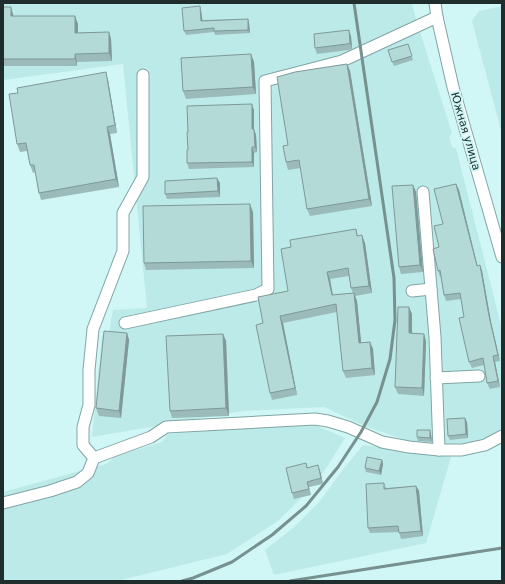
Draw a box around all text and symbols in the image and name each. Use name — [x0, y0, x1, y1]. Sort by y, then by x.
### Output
street label: Южная улица — [448, 91, 483, 172]

